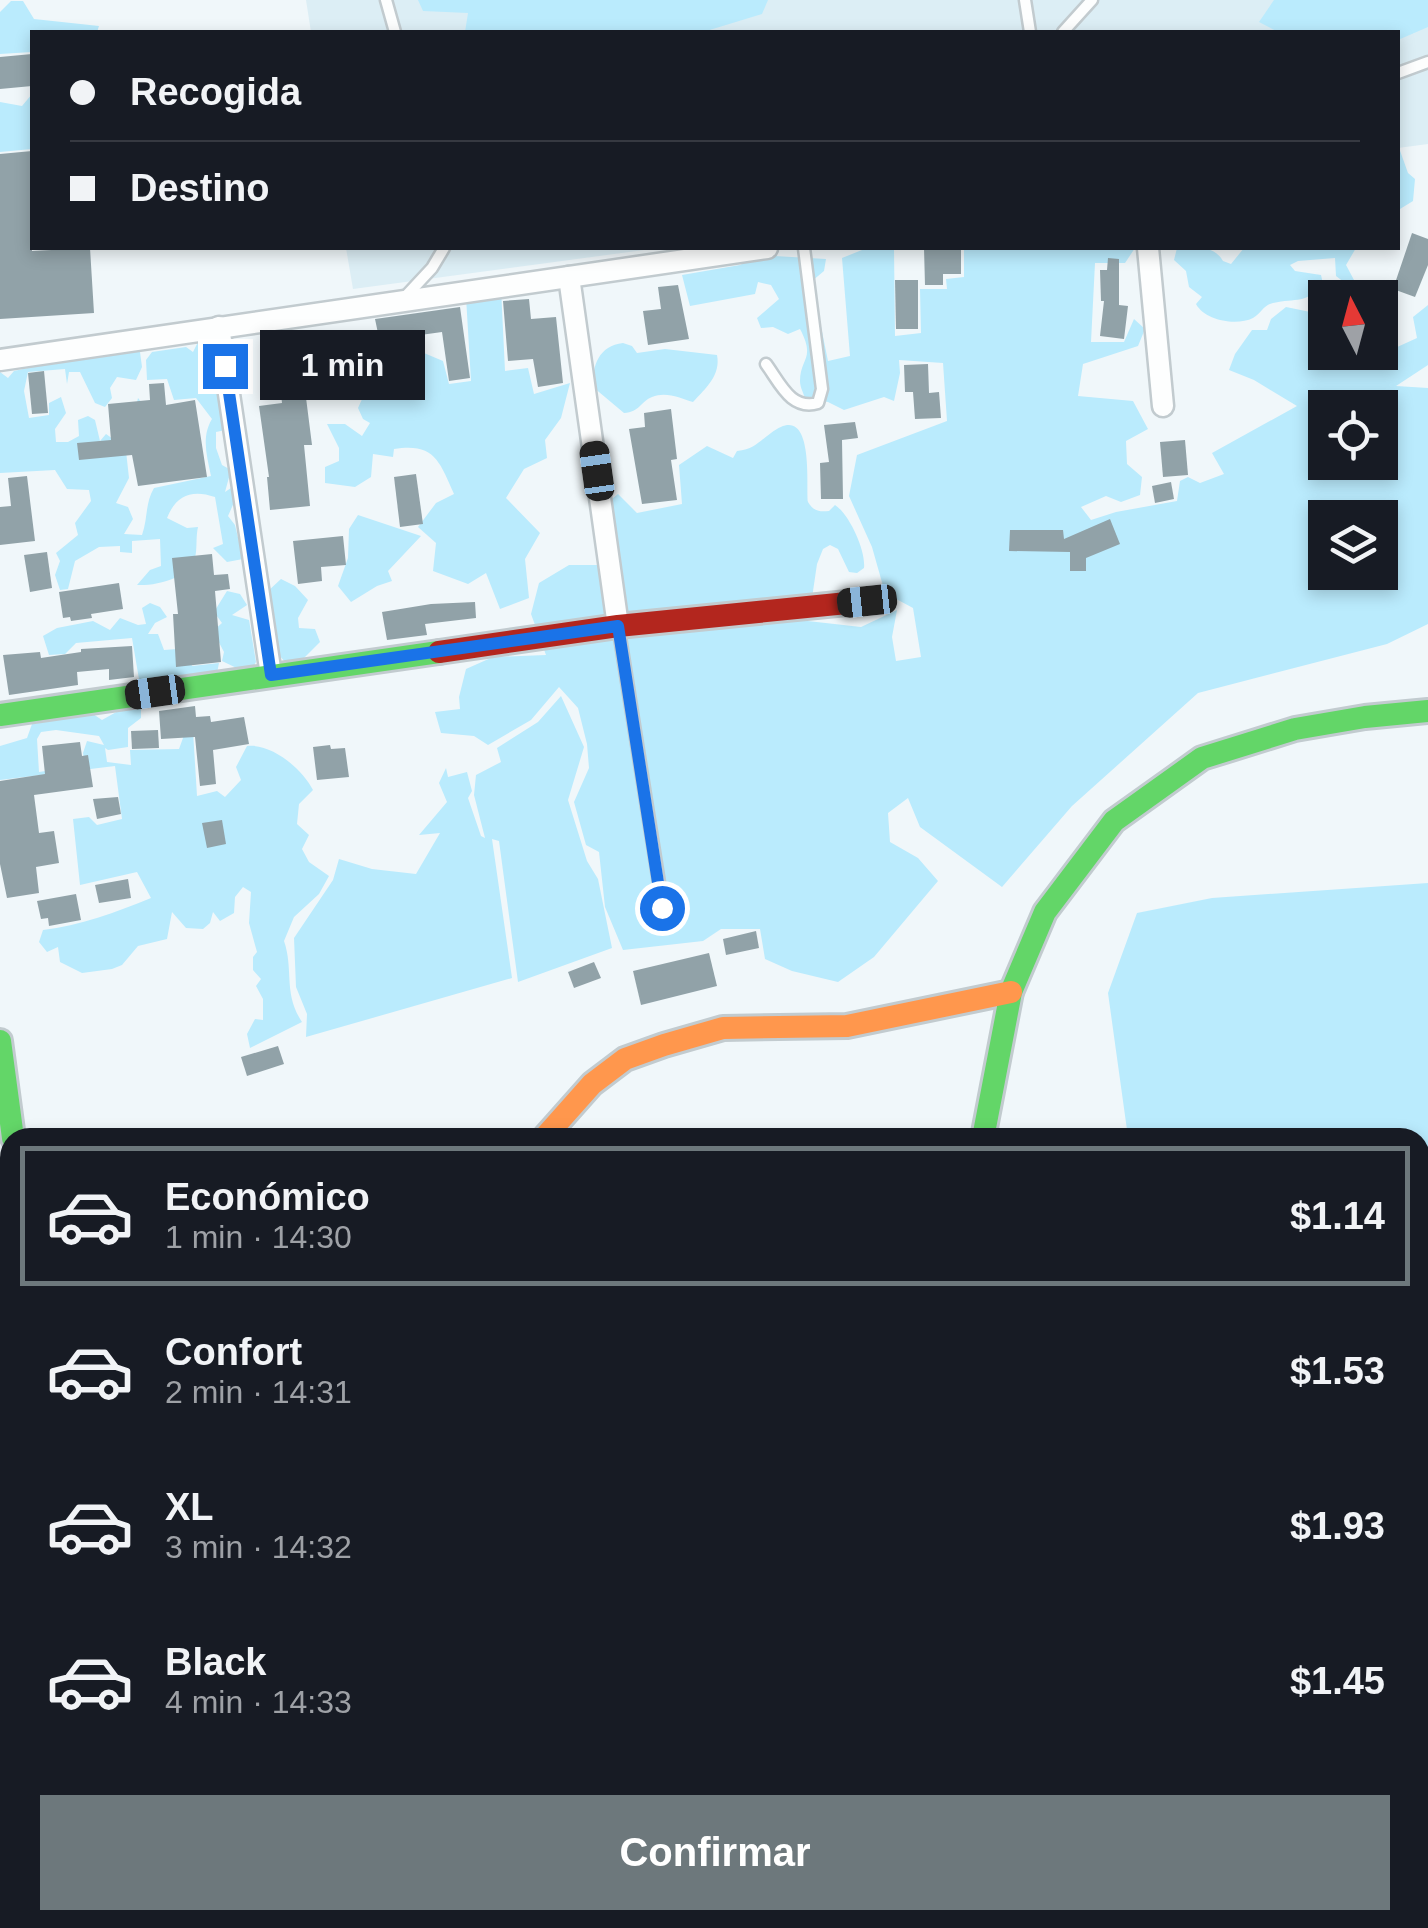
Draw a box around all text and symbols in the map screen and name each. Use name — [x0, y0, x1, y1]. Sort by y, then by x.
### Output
text: Recogida — [130, 71, 301, 113]
text: Destino — [130, 167, 269, 209]
north arrow — [1308, 280, 1398, 370]
map controls — [1308, 280, 1398, 590]
callout: 1 min — [260, 331, 425, 401]
route end — [203, 344, 248, 389]
text: 1 min — [301, 347, 384, 383]
button: locate — [1308, 390, 1398, 480]
car — [578, 439, 616, 503]
button: layers — [1308, 500, 1398, 590]
car — [836, 583, 898, 619]
car — [123, 673, 187, 711]
route start — [640, 886, 685, 931]
icon: car — [45, 1171, 135, 1261]
text: Económico — [165, 1176, 370, 1218]
text: $1.14 — [1290, 1195, 1385, 1237]
text: 1 min · 14:30 — [165, 1219, 352, 1255]
icon: car — [45, 1326, 135, 1416]
text: Confort — [165, 1331, 302, 1373]
text: $1.53 — [1290, 1350, 1385, 1392]
text: 2 min · 14:31 — [165, 1374, 352, 1410]
icon: car — [45, 1481, 135, 1571]
text: XL — [165, 1486, 214, 1528]
text: $1.93 — [1290, 1505, 1385, 1547]
text: 3 min · 14:32 — [165, 1529, 352, 1565]
icon: car — [45, 1636, 135, 1726]
text: Black — [165, 1641, 266, 1683]
text: $1.45 — [1290, 1660, 1385, 1702]
text: 4 min · 14:33 — [165, 1684, 352, 1720]
button: Confirmar — [40, 1795, 1390, 1910]

